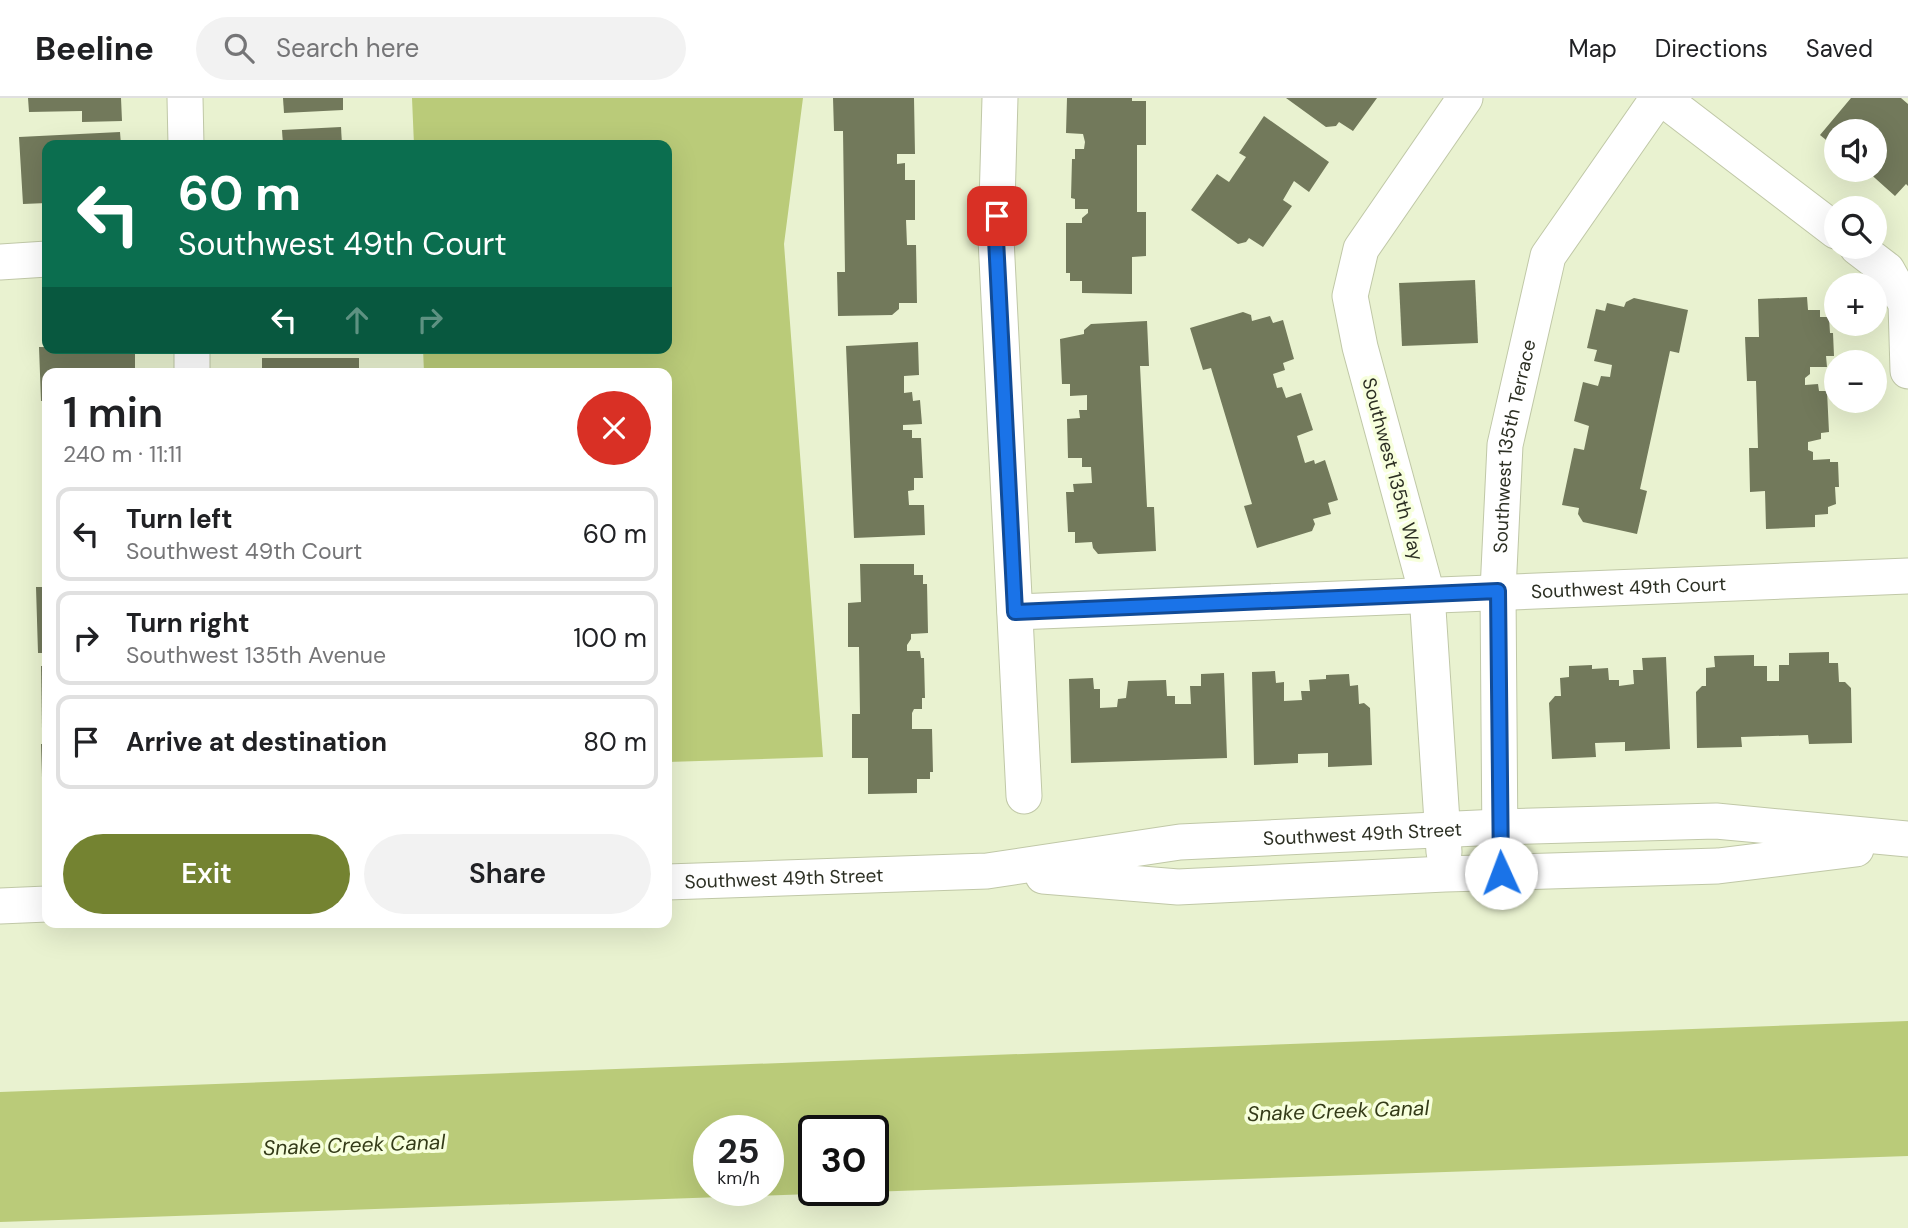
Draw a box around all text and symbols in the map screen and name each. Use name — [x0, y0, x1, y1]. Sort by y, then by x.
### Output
search box — [196, 17, 686, 80]
text: Beeline — [35, 27, 154, 70]
icon: search — [220, 29, 258, 67]
text: Search here — [276, 31, 419, 65]
text: Map — [1569, 33, 1617, 64]
text: Directions — [1655, 33, 1768, 64]
text: Saved — [1806, 33, 1873, 64]
map controls — [1824, 119, 1887, 413]
button: sound — [1824, 119, 1887, 182]
text: 60 m — [178, 161, 301, 225]
icon: left — [63, 168, 154, 259]
pin — [967, 186, 1027, 246]
button: search — [1824, 196, 1887, 259]
icon: arrive — [978, 197, 1016, 235]
text: Southwest 49th Court — [178, 223, 507, 265]
button: + — [1824, 273, 1887, 336]
icon: left — [265, 301, 303, 339]
icon: ahead — [338, 301, 376, 339]
icon: right — [411, 301, 449, 339]
street label: Southwest 135th Terrace — [1487, 337, 1541, 554]
button: − — [1824, 350, 1887, 413]
street label: Southwest 135th Way — [1357, 375, 1430, 564]
text: 1 min — [63, 385, 163, 440]
button: close — [577, 391, 651, 465]
text: 240 m · 11:11 — [63, 439, 182, 469]
text: Turn left — [126, 502, 233, 536]
icon: left — [67, 515, 105, 553]
text: 60 m — [583, 517, 647, 551]
text: Southwest 49th Court — [126, 536, 362, 566]
street label: Southwest 49th Court — [1530, 571, 1727, 604]
text: Turn right — [126, 606, 250, 640]
icon: right — [67, 619, 105, 657]
text: 100 m — [573, 621, 647, 655]
text: Southwest 135th Avenue — [126, 640, 386, 670]
icon: arrive — [67, 723, 105, 761]
text: Arrive at destination — [126, 725, 387, 759]
text: 80 m — [583, 725, 647, 759]
street label: Southwest 49th Street — [1262, 816, 1462, 851]
button: Exit — [63, 834, 350, 914]
button: Share — [364, 834, 651, 914]
position arrow — [1464, 836, 1538, 910]
street label: Southwest 49th Street — [684, 862, 884, 894]
water label: Snake Creek Canal — [1246, 1094, 1430, 1128]
speed limit sign: 30 — [798, 1115, 889, 1206]
water label: Snake Creek Canal — [262, 1128, 446, 1162]
text: 25 — [718, 1128, 759, 1174]
text: km/h — [717, 1166, 760, 1190]

